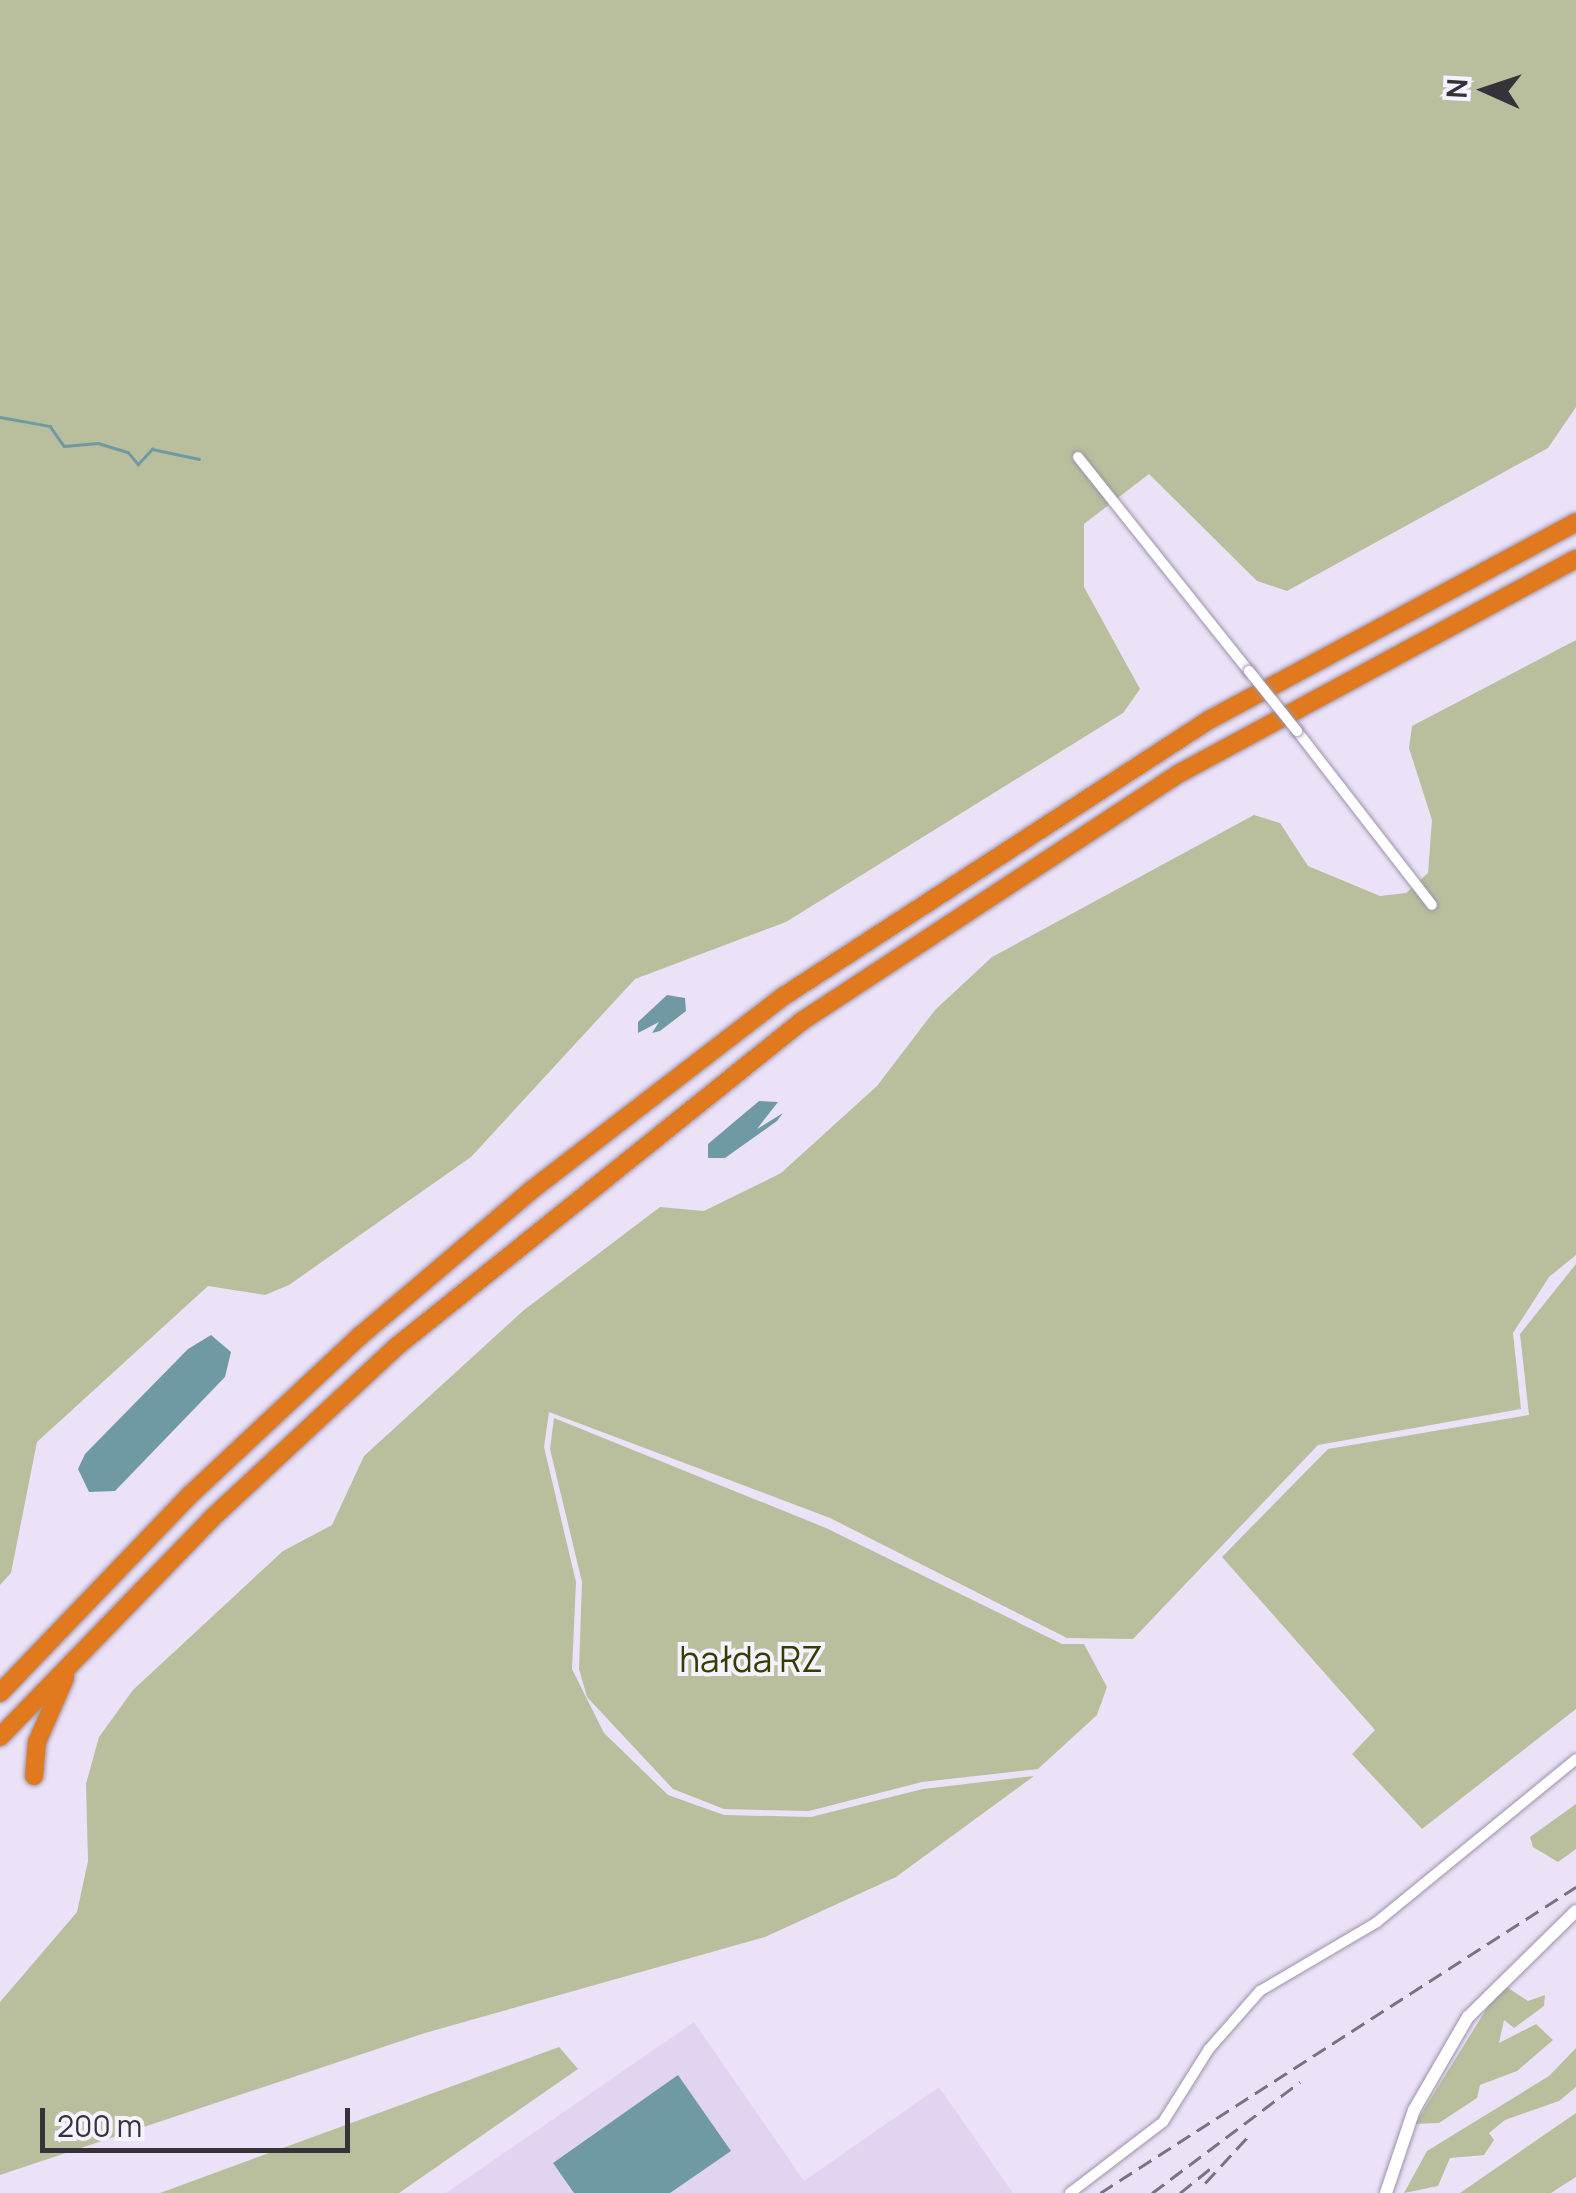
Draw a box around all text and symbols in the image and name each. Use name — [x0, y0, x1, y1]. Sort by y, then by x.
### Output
north arrow — [1436, 40, 1536, 140]
text: N — [1437, 77, 1476, 99]
park label: hałda RZ — [679, 1638, 823, 1680]
scale bar — [45, 2088, 355, 2150]
text: 200 m — [57, 2105, 142, 2146]

